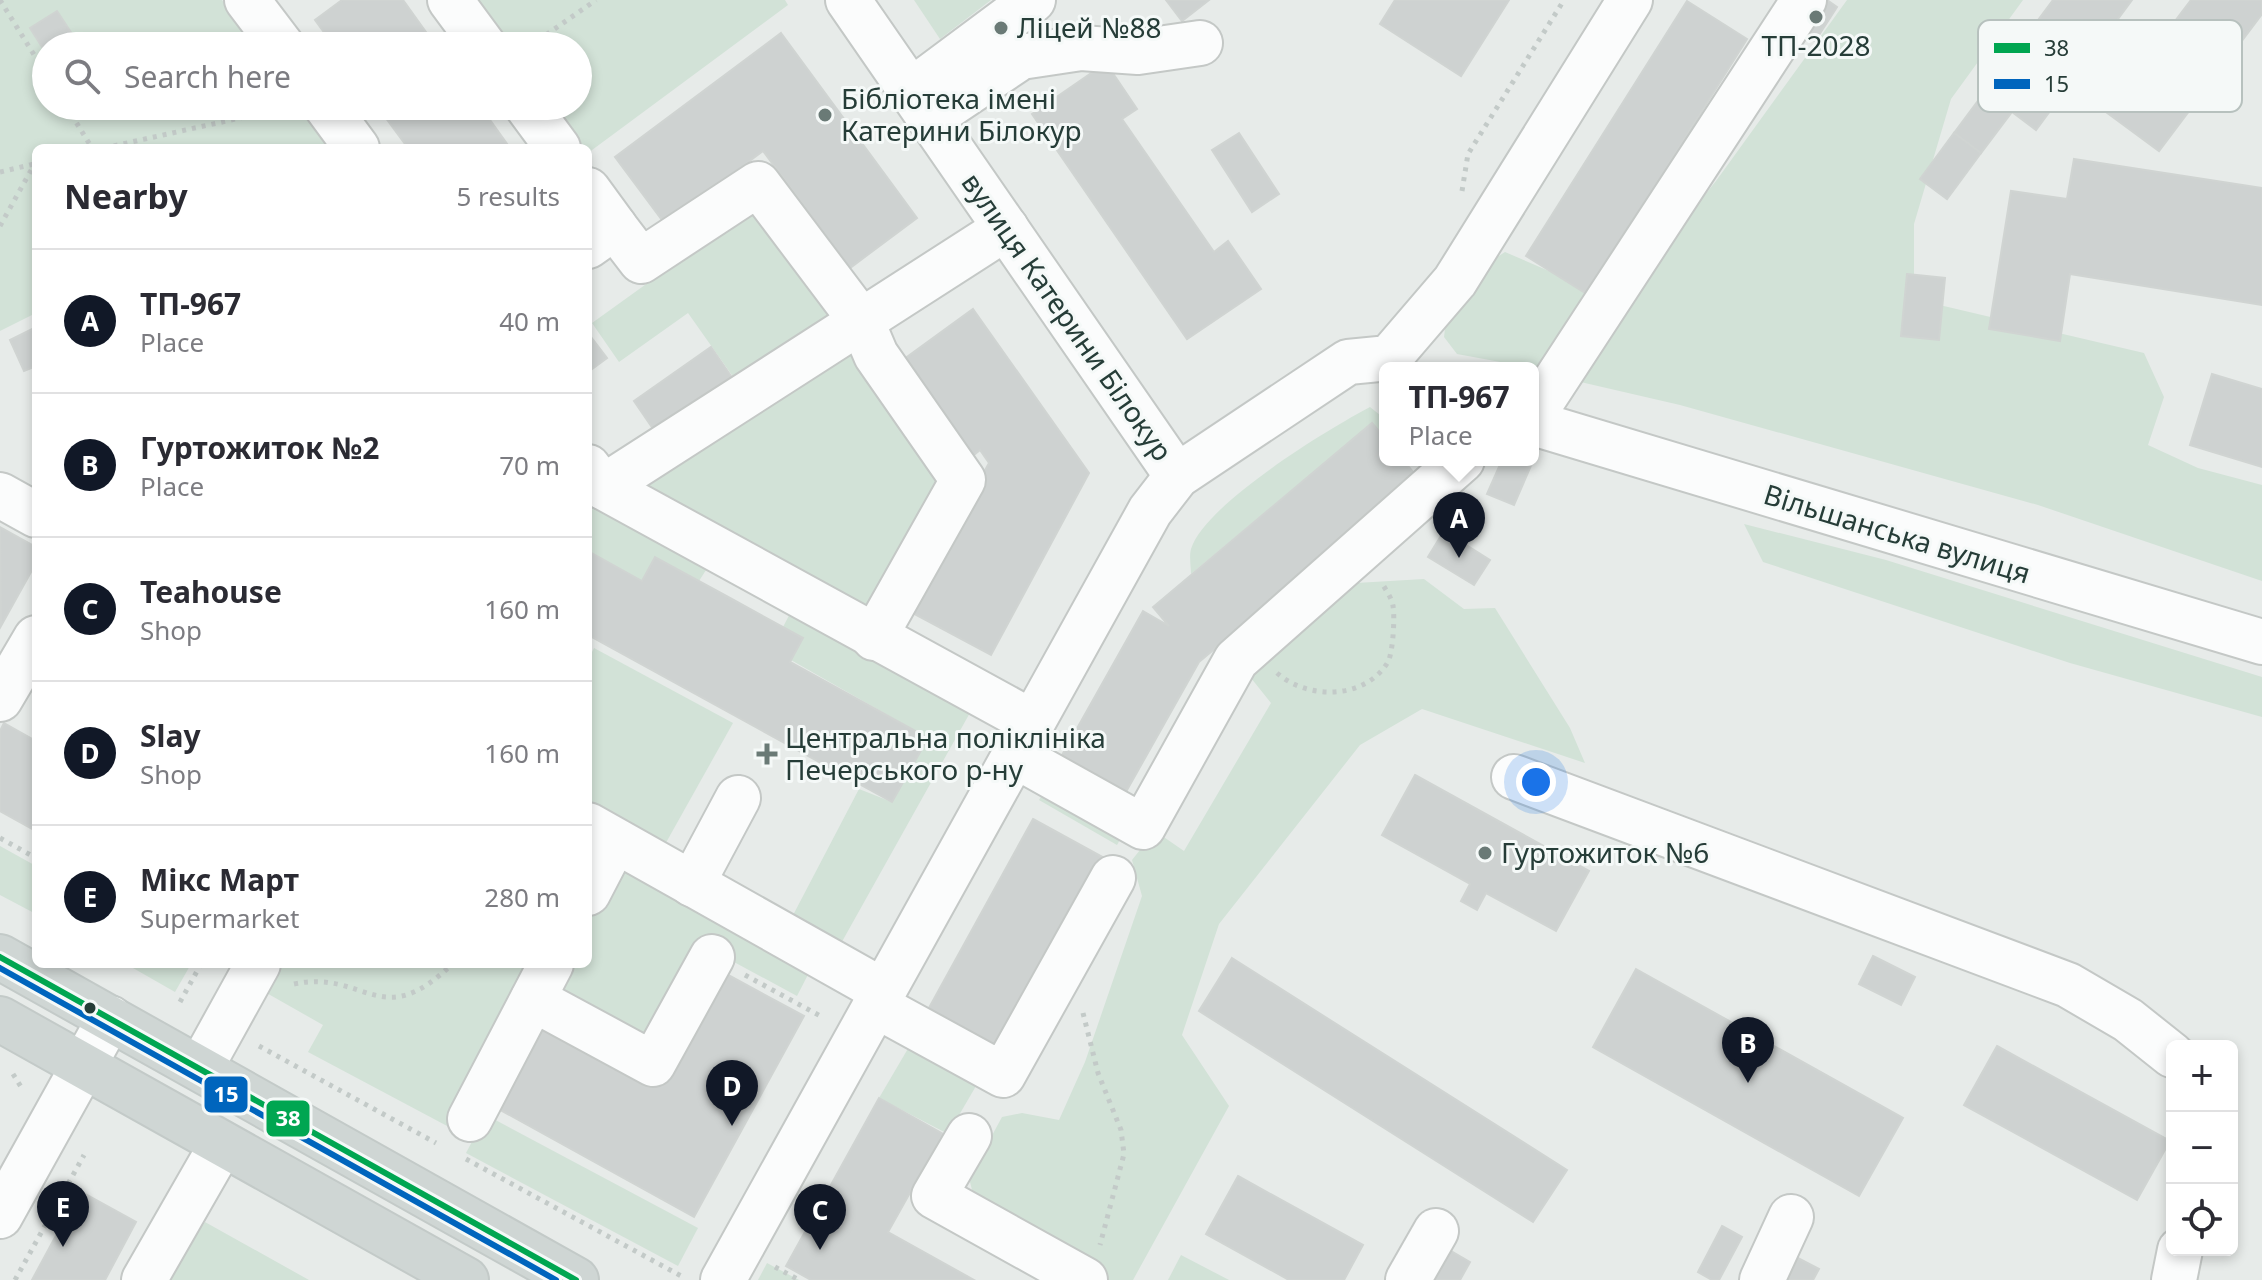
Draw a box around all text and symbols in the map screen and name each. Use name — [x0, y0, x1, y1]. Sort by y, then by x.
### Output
place label: Ліцей №88 — [1017, 8, 1162, 46]
marker: ТП-2028 — [1807, 8, 1825, 26]
marker: Ліцей №88 — [992, 19, 1010, 37]
legend — [1978, 20, 2242, 112]
place label: ТП-2028 — [1761, 26, 1871, 64]
search box — [32, 32, 592, 120]
text: 38 — [2044, 32, 2069, 62]
icon: search — [60, 54, 104, 98]
text: Search here — [124, 56, 291, 97]
text: 15 — [2044, 68, 2069, 98]
place label: Бібліотека імені Катерини Білокур — [841, 79, 1082, 149]
marker: Бібліотека імені Катерини Білокур — [816, 106, 834, 124]
street label: вулиця Катерини Білокур — [954, 165, 1182, 468]
text: Nearby — [64, 173, 188, 219]
text: 5 results — [456, 178, 560, 214]
text: ТП-967 — [140, 283, 241, 324]
text: A — [81, 303, 99, 339]
text: 40 m — [499, 303, 560, 339]
text: Place — [140, 324, 204, 360]
popup — [1379, 362, 1539, 466]
text: ТП-967 — [1408, 376, 1510, 417]
text: Place — [1408, 417, 1473, 453]
text: Гуртожиток №2 — [140, 427, 379, 468]
text: B — [81, 447, 99, 483]
text: 70 m — [499, 447, 560, 483]
text: Place — [140, 468, 204, 504]
street label: Вільшанська вулиця — [1759, 474, 2035, 592]
pin: A — [1433, 492, 1485, 558]
text: Teahouse — [140, 571, 282, 612]
text: C — [82, 591, 98, 627]
text: 160 m — [484, 591, 560, 627]
text: Shop — [140, 612, 202, 648]
text: Slay — [140, 715, 201, 756]
place label: Центральна поліклініка Печерського р-ну — [785, 718, 1106, 788]
text: D — [80, 735, 100, 771]
text: 160 m — [484, 735, 560, 771]
marker: Центральна поліклініка Печерського р-ну — [756, 743, 778, 765]
text: Shop — [140, 756, 202, 792]
your location — [1516, 762, 1556, 802]
place label: Гуртожиток №6 — [1501, 833, 1709, 871]
marker: Гуртожиток №6 — [1476, 844, 1494, 862]
text: Мікс Март — [140, 859, 299, 900]
text: E — [83, 879, 97, 915]
text: 280 m — [484, 879, 560, 915]
text: Supermarket — [140, 900, 299, 936]
unlabelled marker — [82, 1000, 98, 1016]
pin: B — [1722, 1017, 1774, 1083]
map controls — [2166, 1040, 2238, 1256]
button: + — [2166, 1040, 2238, 1112]
pin: D — [706, 1060, 758, 1126]
line badge: 15 — [203, 1075, 249, 1114]
text: 15 — [213, 1078, 239, 1108]
line badge: 38 — [265, 1099, 311, 1138]
text: 38 — [275, 1102, 301, 1132]
button: − — [2166, 1112, 2238, 1184]
pin: E — [37, 1181, 89, 1247]
pin: C — [794, 1184, 846, 1250]
button: locate — [2166, 1184, 2238, 1256]

